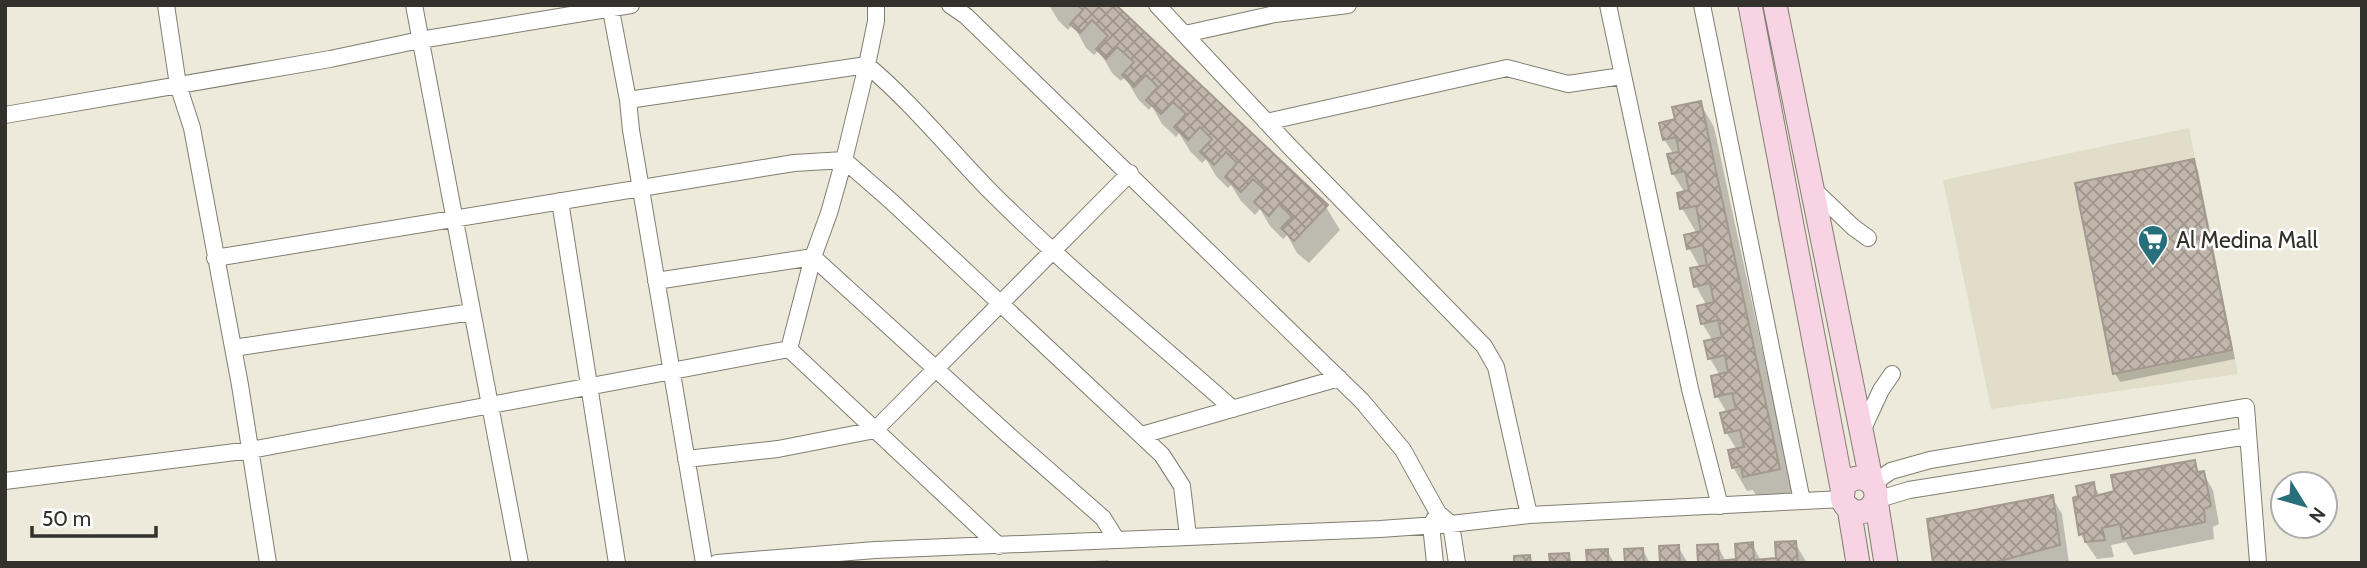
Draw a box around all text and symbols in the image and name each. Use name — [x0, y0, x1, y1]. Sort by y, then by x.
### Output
supermarket icon: Al Medina Mall — [2136, 223, 2170, 267]
place label: Al Medina Mall — [2176, 226, 2319, 254]
north arrow — [2269, 470, 2339, 540]
scale bar — [32, 494, 156, 538]
text: N — [2304, 503, 2330, 527]
text: 50 m — [42, 506, 91, 531]

